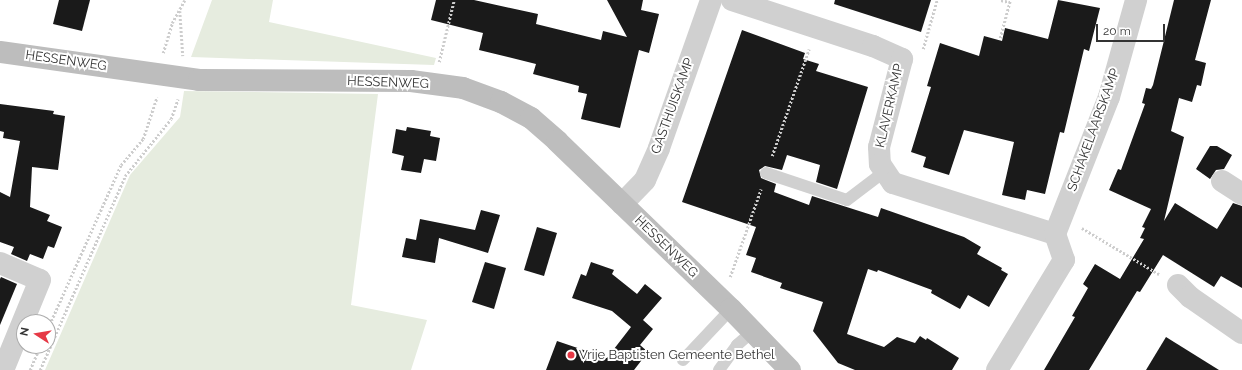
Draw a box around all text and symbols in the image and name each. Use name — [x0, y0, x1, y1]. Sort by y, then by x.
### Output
scale bar — [1098, 16, 1167, 42]
text: 20 m — [1103, 24, 1131, 38]
street label: HESSENWEG — [24, 48, 108, 74]
street label: GASTHUISKAMP — [648, 56, 698, 156]
street label: KLAVERKAMP — [873, 62, 907, 150]
street label: SCHAKELAARSKAMP — [1065, 66, 1123, 194]
street label: HESSENWEG — [347, 74, 429, 92]
street label: HESSENWEG — [631, 213, 701, 281]
north arrow — [16, 314, 56, 354]
text: N — [18, 326, 32, 337]
place label: Vrije Baptisten Gemeente Bethel — [579, 347, 775, 363]
marker: Vrije Baptisten Gemeente Bethel — [566, 350, 576, 360]

